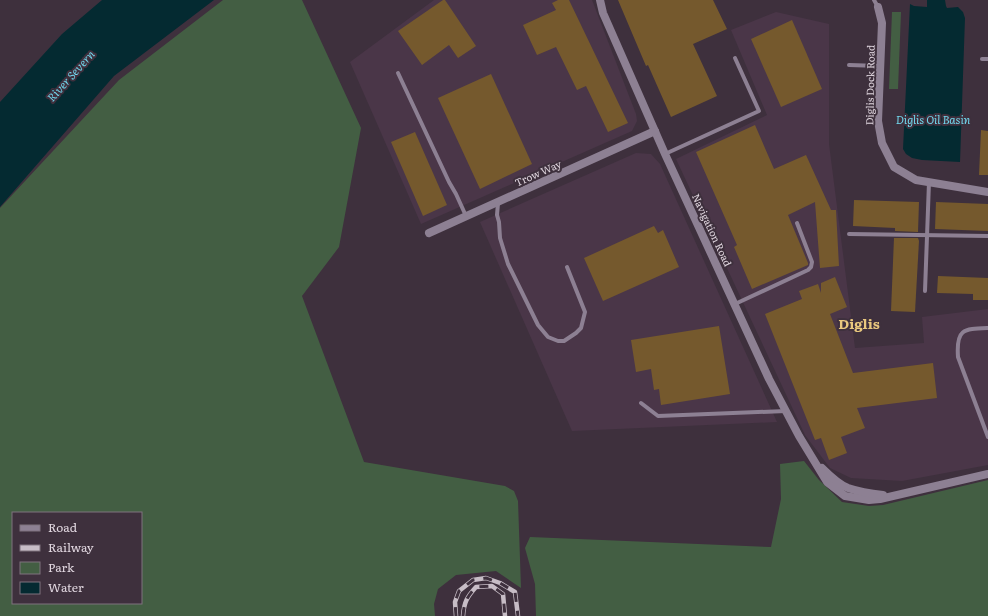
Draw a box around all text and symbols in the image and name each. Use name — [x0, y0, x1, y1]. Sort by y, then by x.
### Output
street label: Diglis Dock Road — [861, 45, 878, 125]
water label: River Severn — [43, 46, 98, 104]
water label: Diglis Oil Basin — [896, 111, 971, 127]
street label: Trow Way — [512, 156, 564, 189]
street label: Navigation Road — [689, 191, 736, 269]
district label: Diglis — [838, 313, 880, 333]
legend — [12, 512, 142, 604]
text: Road — [48, 518, 78, 536]
text: Railway — [48, 538, 94, 556]
text: Park — [48, 558, 75, 576]
text: Water — [48, 578, 84, 596]

